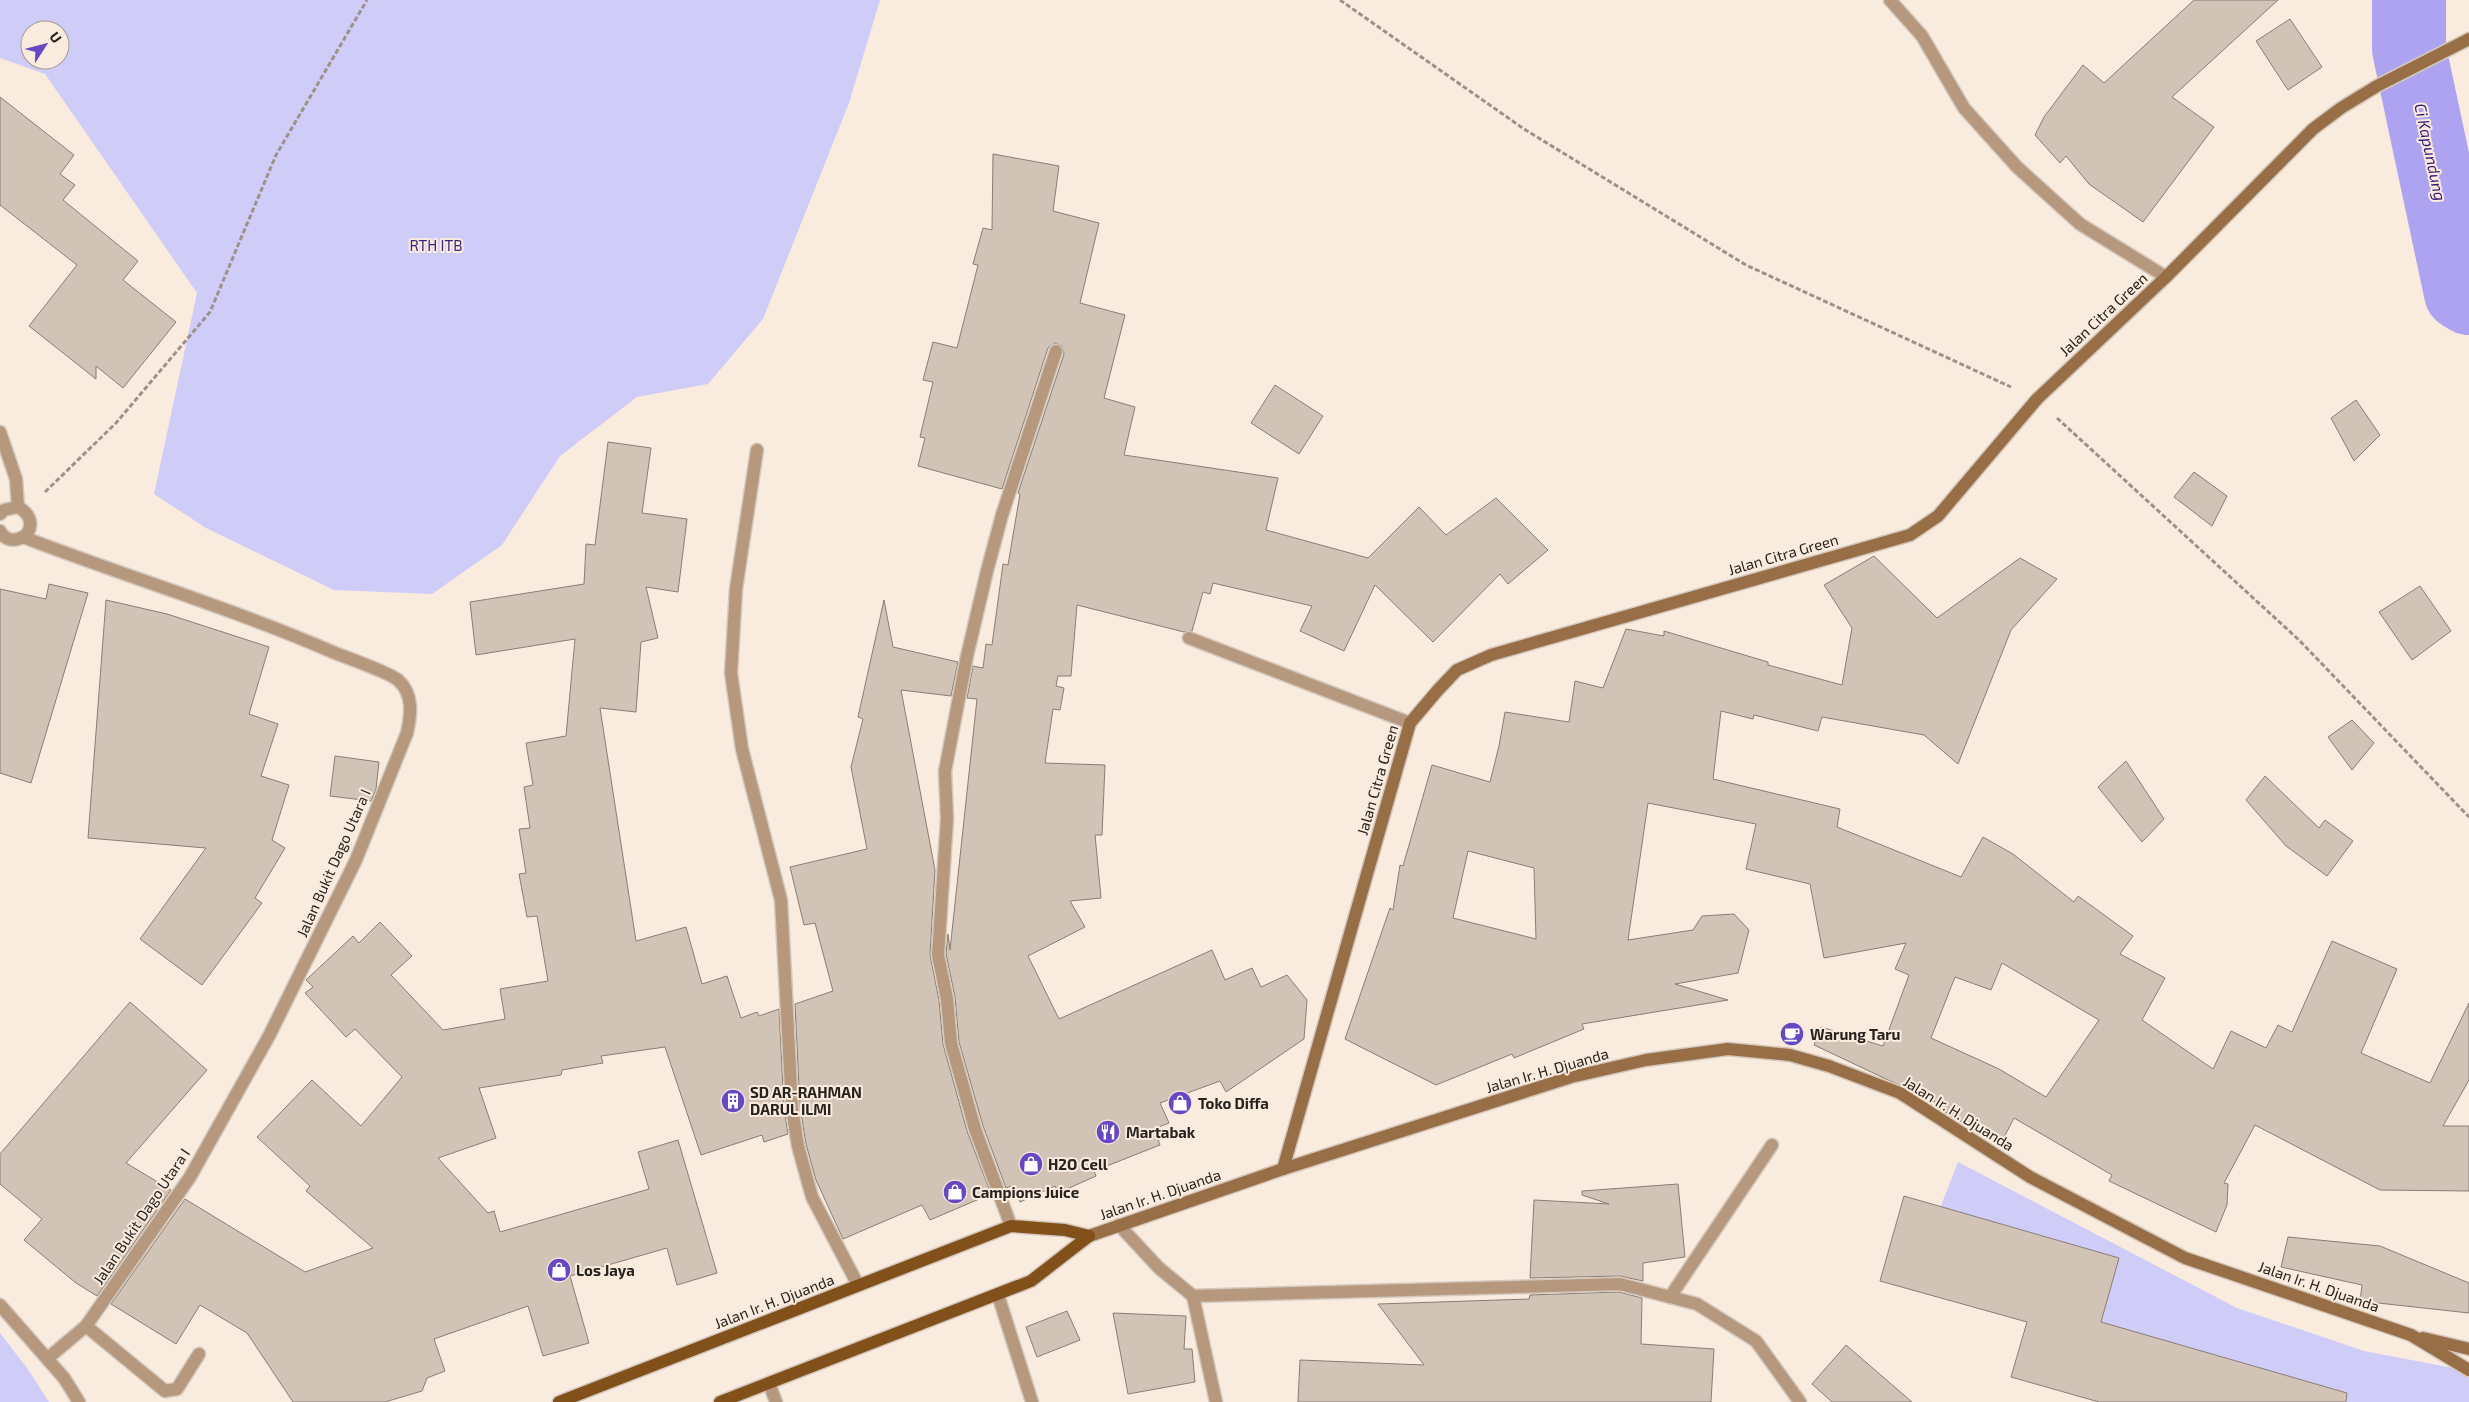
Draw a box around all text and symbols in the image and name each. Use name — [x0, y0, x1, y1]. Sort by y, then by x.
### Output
north arrow — [20, 20, 70, 70]
text: U — [46, 28, 66, 46]
water label: Ci Kapundung — [2411, 102, 2451, 202]
park label: RTH ITB — [409, 236, 463, 254]
street label: Jalan Citra Green — [2055, 269, 2151, 359]
street label: Jalan Citra Green — [1726, 530, 1840, 578]
street label: Jalan Citra Green — [1353, 723, 1401, 837]
street label: Jalan Bukit Dago Utara I — [292, 786, 374, 940]
cafe icon: Warung Taru — [1779, 1021, 1805, 1047]
place label: Warung Taru — [1810, 1025, 1901, 1043]
street label: Jalan Ir. H. Djuanda — [1484, 1044, 1611, 1097]
street label: Jalan Ir. H. Djuanda — [1900, 1072, 2018, 1155]
place label: SD AR-RAHMAN DARUL ILMI — [750, 1083, 862, 1118]
building icon: SD AR-RAHMAN DARUL ILMI — [720, 1088, 746, 1114]
shop icon: Toko Diffa — [1167, 1090, 1193, 1116]
place label: Toko Diffa — [1198, 1094, 1269, 1112]
restaurant icon: Martabak — [1095, 1119, 1121, 1145]
place label: Martabak — [1126, 1123, 1196, 1141]
street label: Jalan Bukit Dago Utara I — [89, 1145, 193, 1287]
shop icon: H2O Cell — [1018, 1151, 1044, 1177]
place label: H2O Cell — [1048, 1155, 1108, 1173]
street label: Jalan Ir. H. Djuanda — [1097, 1165, 1223, 1224]
shop icon: Campions Juice — [942, 1179, 968, 1205]
place label: Campions Juice — [972, 1183, 1079, 1201]
shop icon: Los Jaya — [546, 1257, 572, 1283]
street label: Jalan Ir. H. Djuanda — [2256, 1257, 2382, 1316]
place label: Los Jaya — [576, 1261, 635, 1280]
street label: Jalan Ir. H. Djuanda — [712, 1270, 837, 1333]

